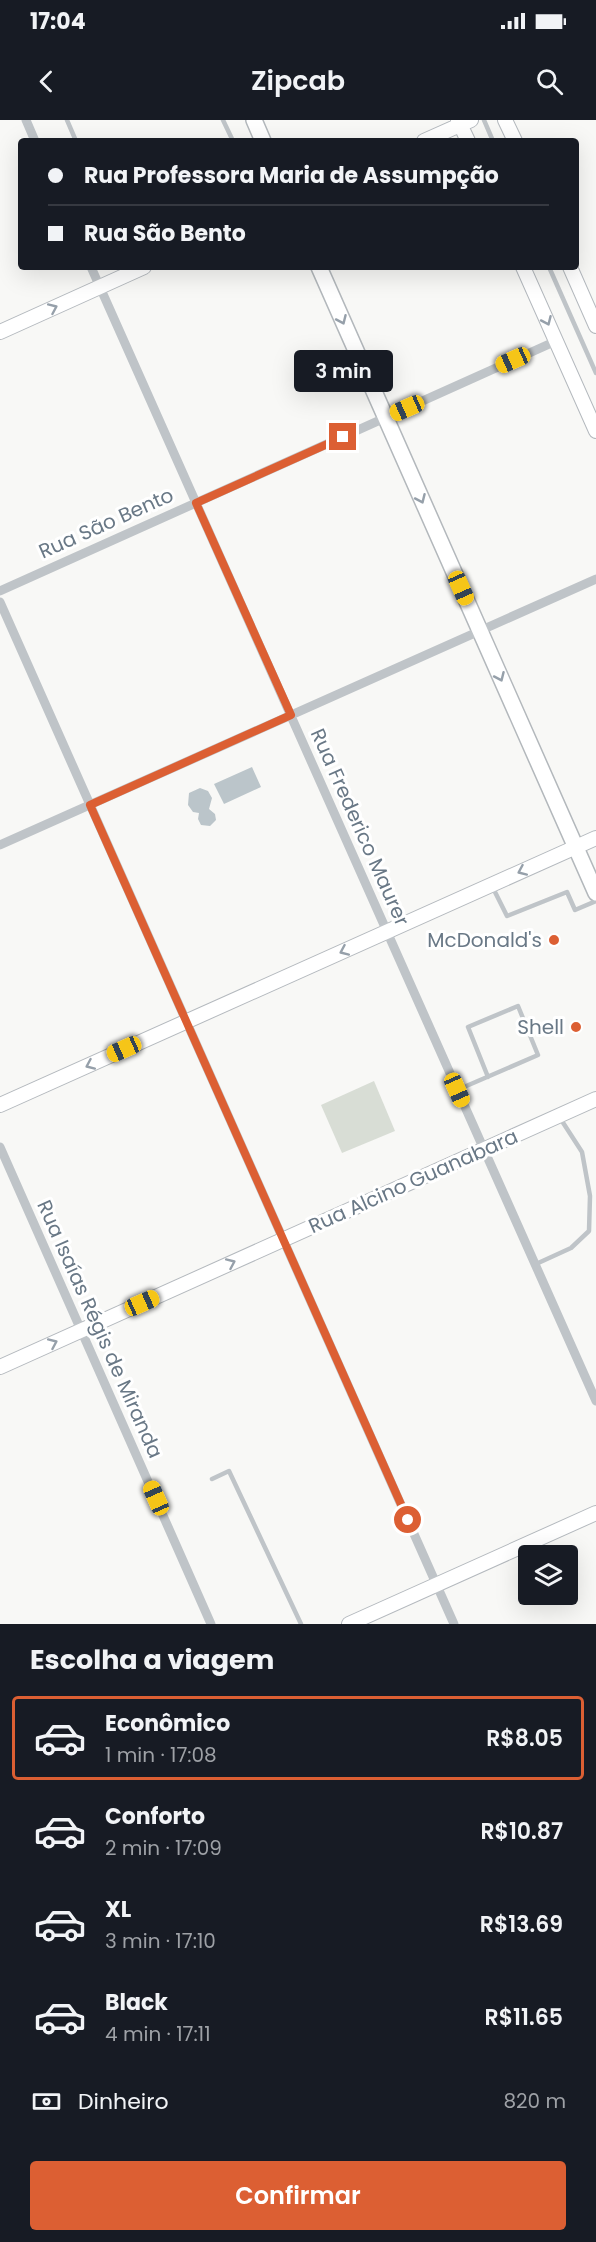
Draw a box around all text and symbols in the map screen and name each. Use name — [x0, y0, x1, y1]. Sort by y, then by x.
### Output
text: 17:04 — [30, 6, 86, 37]
text: Zipcab — [251, 62, 345, 99]
icon: back — [30, 65, 63, 98]
icon: search — [533, 65, 566, 98]
text: Rua Professora Maria de Assumpção — [84, 160, 499, 191]
text: Rua São Bento — [84, 218, 246, 249]
one-way arrow — [47, 303, 58, 315]
one-way arrow — [335, 314, 347, 325]
one-way arrow — [540, 314, 552, 325]
car — [493, 344, 533, 376]
callout: 3 min — [294, 350, 392, 392]
text: 3 min — [315, 357, 372, 385]
car — [387, 392, 427, 424]
route end — [329, 423, 356, 450]
street label: Rua São Bento — [34, 481, 178, 565]
one-way arrow — [414, 492, 426, 503]
car — [445, 568, 477, 608]
one-way arrow — [493, 671, 505, 682]
street label: Rua Frederico Maurer — [304, 724, 416, 930]
one-way arrow — [518, 863, 529, 875]
place label: McDonald's — [427, 926, 542, 954]
marker: McDonald's — [547, 933, 561, 947]
one-way arrow — [340, 943, 351, 955]
place label: Shell — [517, 1013, 564, 1041]
marker: Shell — [569, 1020, 583, 1034]
car — [104, 1033, 144, 1065]
one-way arrow — [85, 1058, 96, 1070]
car — [441, 1070, 473, 1110]
street label: Rua Alcino Guanabara — [304, 1122, 522, 1240]
street label: Rua Isaías Régis de Miranda — [30, 1195, 170, 1463]
one-way arrow — [225, 1258, 236, 1270]
car — [122, 1287, 162, 1319]
one-way arrow — [47, 1338, 58, 1350]
car — [140, 1478, 172, 1518]
route start — [394, 1506, 421, 1533]
map controls — [518, 1545, 578, 1605]
button: layers — [518, 1545, 578, 1605]
text: Escolha a viagem — [30, 1641, 274, 1678]
text: Econômico — [105, 1708, 230, 1739]
icon: car — [33, 1711, 87, 1765]
text: R$8.05 — [486, 1723, 563, 1754]
text: 1 min · 17:08 — [105, 1741, 217, 1769]
text: Conforto — [105, 1801, 205, 1832]
icon: car — [33, 1804, 87, 1858]
text: R$10.87 — [480, 1816, 563, 1847]
text: 2 min · 17:09 — [105, 1834, 222, 1862]
text: XL — [105, 1894, 131, 1925]
icon: car — [33, 1897, 87, 1951]
text: R$13.69 — [480, 1909, 563, 1940]
text: 3 min · 17:10 — [105, 1927, 216, 1955]
text: Black — [105, 1987, 168, 2018]
icon: car — [33, 1990, 87, 2044]
text: R$11.65 — [485, 2002, 563, 2033]
text: 4 min · 17:11 — [105, 2020, 211, 2048]
icon: cash — [30, 2085, 63, 2118]
text: Dinheiro — [78, 2086, 168, 2117]
text: 820 m — [503, 2087, 566, 2115]
button: Confirmar — [30, 2161, 566, 2230]

